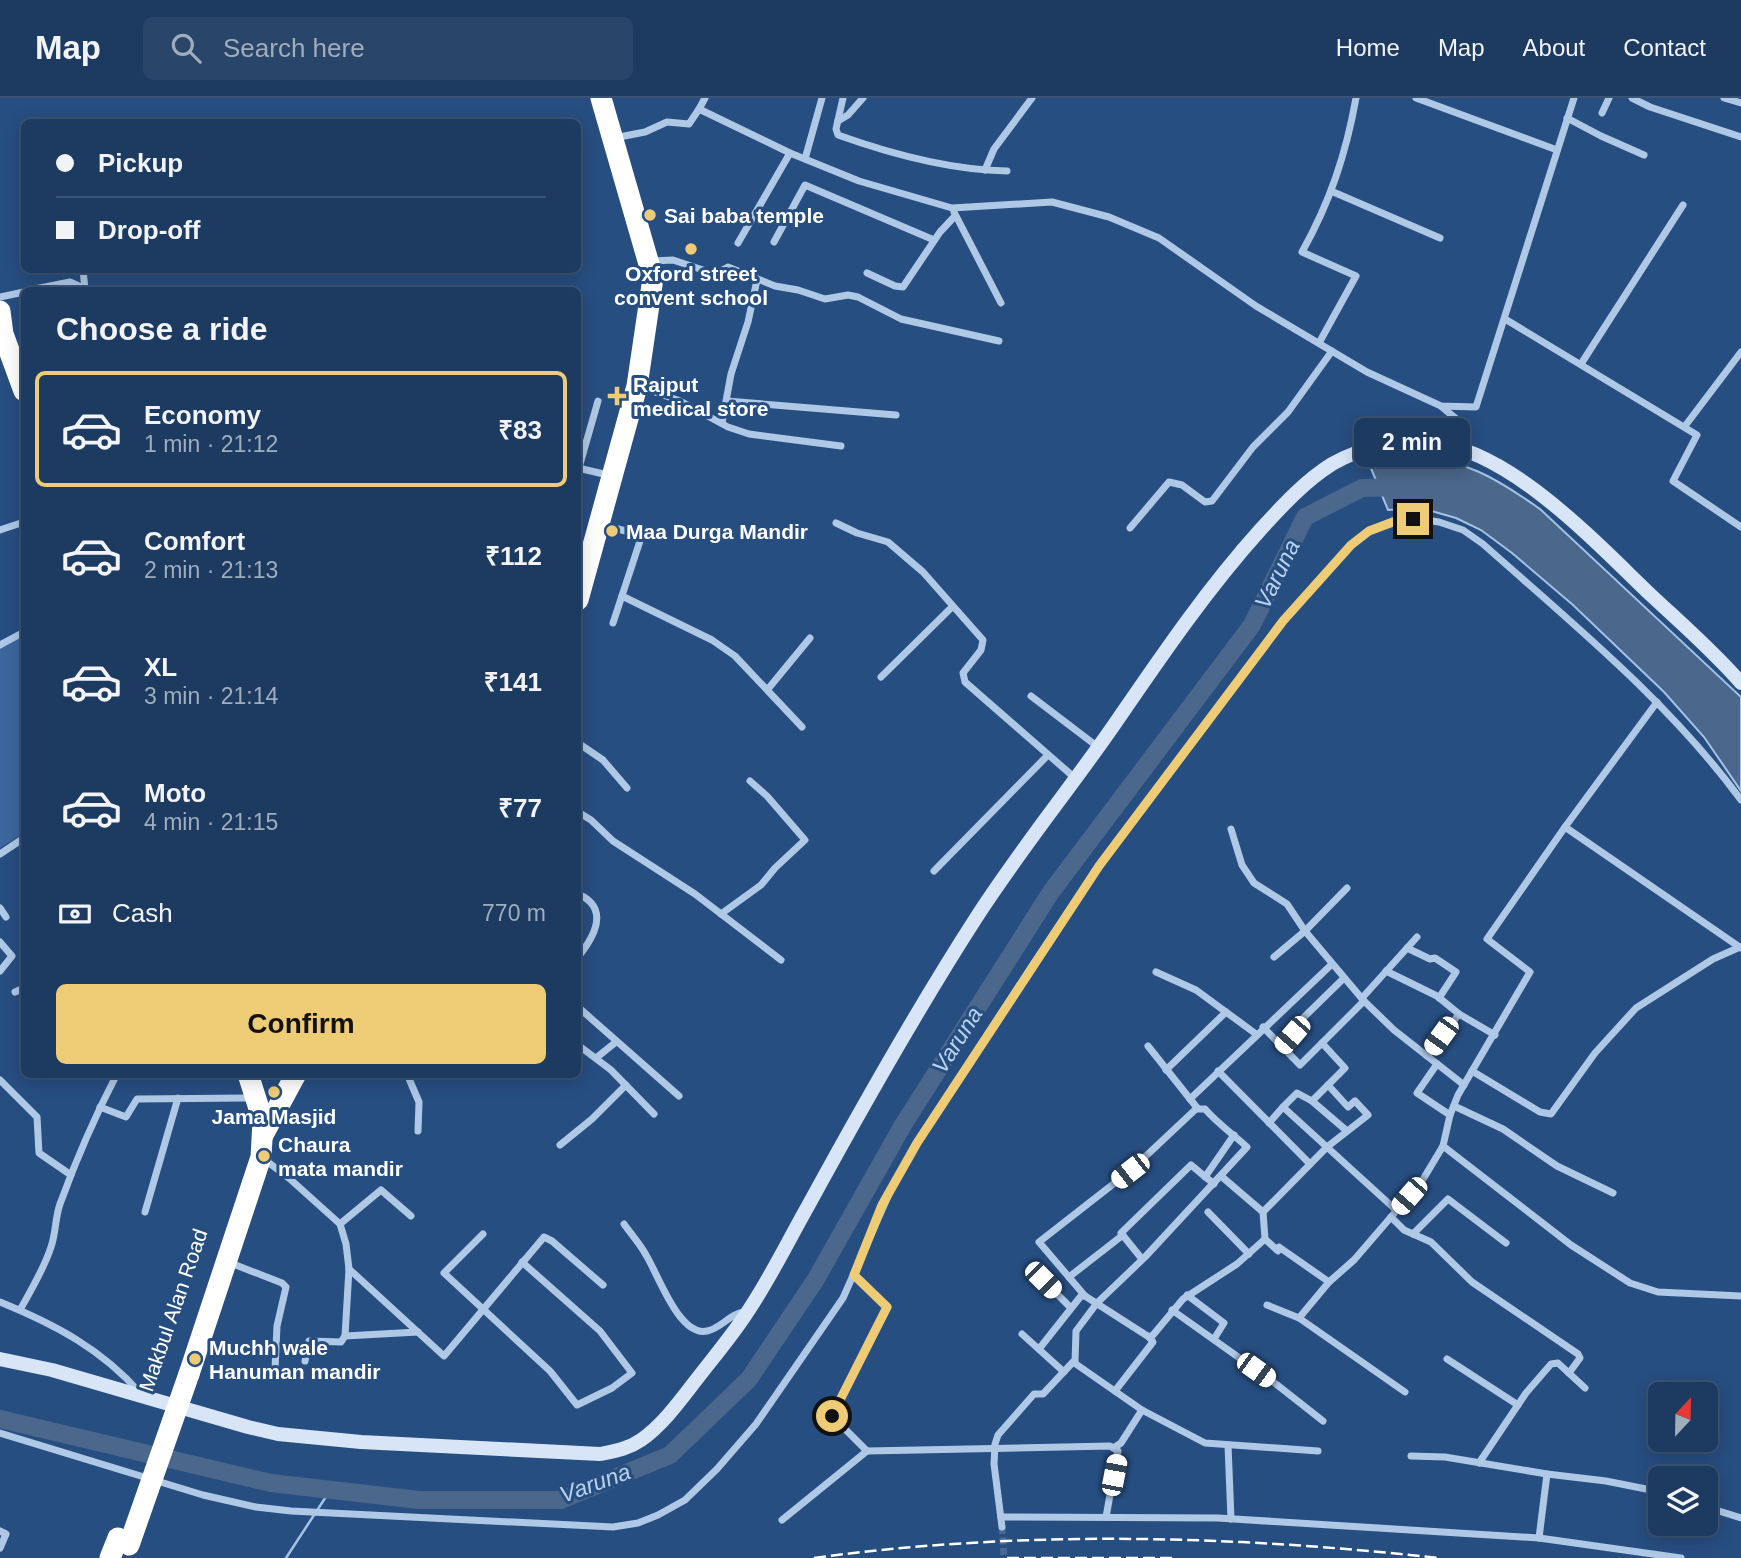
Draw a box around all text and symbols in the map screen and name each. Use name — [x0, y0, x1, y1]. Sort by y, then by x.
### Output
search box — [143, 17, 633, 80]
text: Map — [35, 29, 101, 66]
icon: search — [167, 29, 205, 67]
text: Search here — [223, 33, 365, 63]
text: Home — [1336, 34, 1400, 61]
text: Map — [1438, 34, 1485, 61]
text: About — [1523, 34, 1585, 61]
text: Contact — [1623, 34, 1706, 61]
text: Pickup — [98, 148, 183, 178]
place label: Sai baba temple — [664, 204, 824, 227]
marker: Sai baba temple — [642, 207, 658, 223]
text: Drop-off — [98, 215, 201, 245]
marker: Oxford street convent school — [683, 241, 699, 257]
place label: Oxford street convent school — [614, 262, 768, 309]
text: Choose a ride — [56, 311, 268, 347]
place label: Rajput medical store — [633, 373, 768, 420]
marker: Rajput medical store — [607, 386, 627, 406]
icon: car — [60, 398, 123, 461]
text: Economy — [144, 400, 261, 430]
text: ₹83 — [498, 415, 542, 445]
callout: 2 min — [1355, 418, 1471, 466]
text: 2 min — [1382, 429, 1442, 455]
text: 1 min · 21:12 — [144, 431, 278, 457]
route end — [1397, 503, 1429, 535]
place label: Maa Durga Mandir — [626, 520, 808, 543]
marker: Maa Durga Mandir — [604, 523, 620, 539]
icon: car — [60, 524, 123, 587]
text: Comfort — [144, 526, 245, 556]
water label: Varuna — [1249, 535, 1305, 613]
text: ₹112 — [485, 541, 542, 571]
text: 2 min · 21:13 — [144, 557, 278, 583]
icon: car — [60, 650, 123, 713]
text: XL — [144, 652, 177, 682]
text: ₹141 — [484, 667, 542, 697]
text: 3 min · 21:14 — [144, 683, 278, 709]
icon: car — [60, 776, 123, 839]
text: Moto — [144, 778, 206, 808]
text: ₹77 — [498, 793, 542, 823]
text: 4 min · 21:15 — [144, 809, 278, 835]
icon: cash — [56, 895, 94, 933]
text: Cash — [112, 898, 173, 928]
text: 770 m — [482, 900, 546, 926]
button: Confirm — [56, 984, 546, 1064]
water label: Varuna — [927, 1002, 987, 1078]
car — [1271, 1012, 1314, 1058]
car — [1421, 1013, 1462, 1059]
marker: Jama Masjid — [266, 1084, 282, 1100]
place label: Jama Masjid — [212, 1105, 336, 1128]
place label: Chaura mata mandir — [278, 1133, 403, 1180]
marker: Chaura mata mandir — [256, 1148, 272, 1164]
car — [1107, 1150, 1154, 1192]
car — [1388, 1173, 1431, 1219]
street label: Makbul Alan Road — [134, 1226, 212, 1394]
car — [1021, 1258, 1066, 1302]
place label: Muchh wale Hanuman mandir — [209, 1336, 381, 1383]
car — [1233, 1349, 1280, 1391]
marker: Muchh wale Hanuman mandir — [187, 1351, 203, 1367]
north arrow — [1648, 1382, 1718, 1452]
map controls — [1648, 1382, 1718, 1536]
route start — [816, 1400, 848, 1432]
car — [1100, 1452, 1129, 1498]
water label: Varuna — [556, 1458, 634, 1508]
button: layers — [1648, 1466, 1718, 1536]

